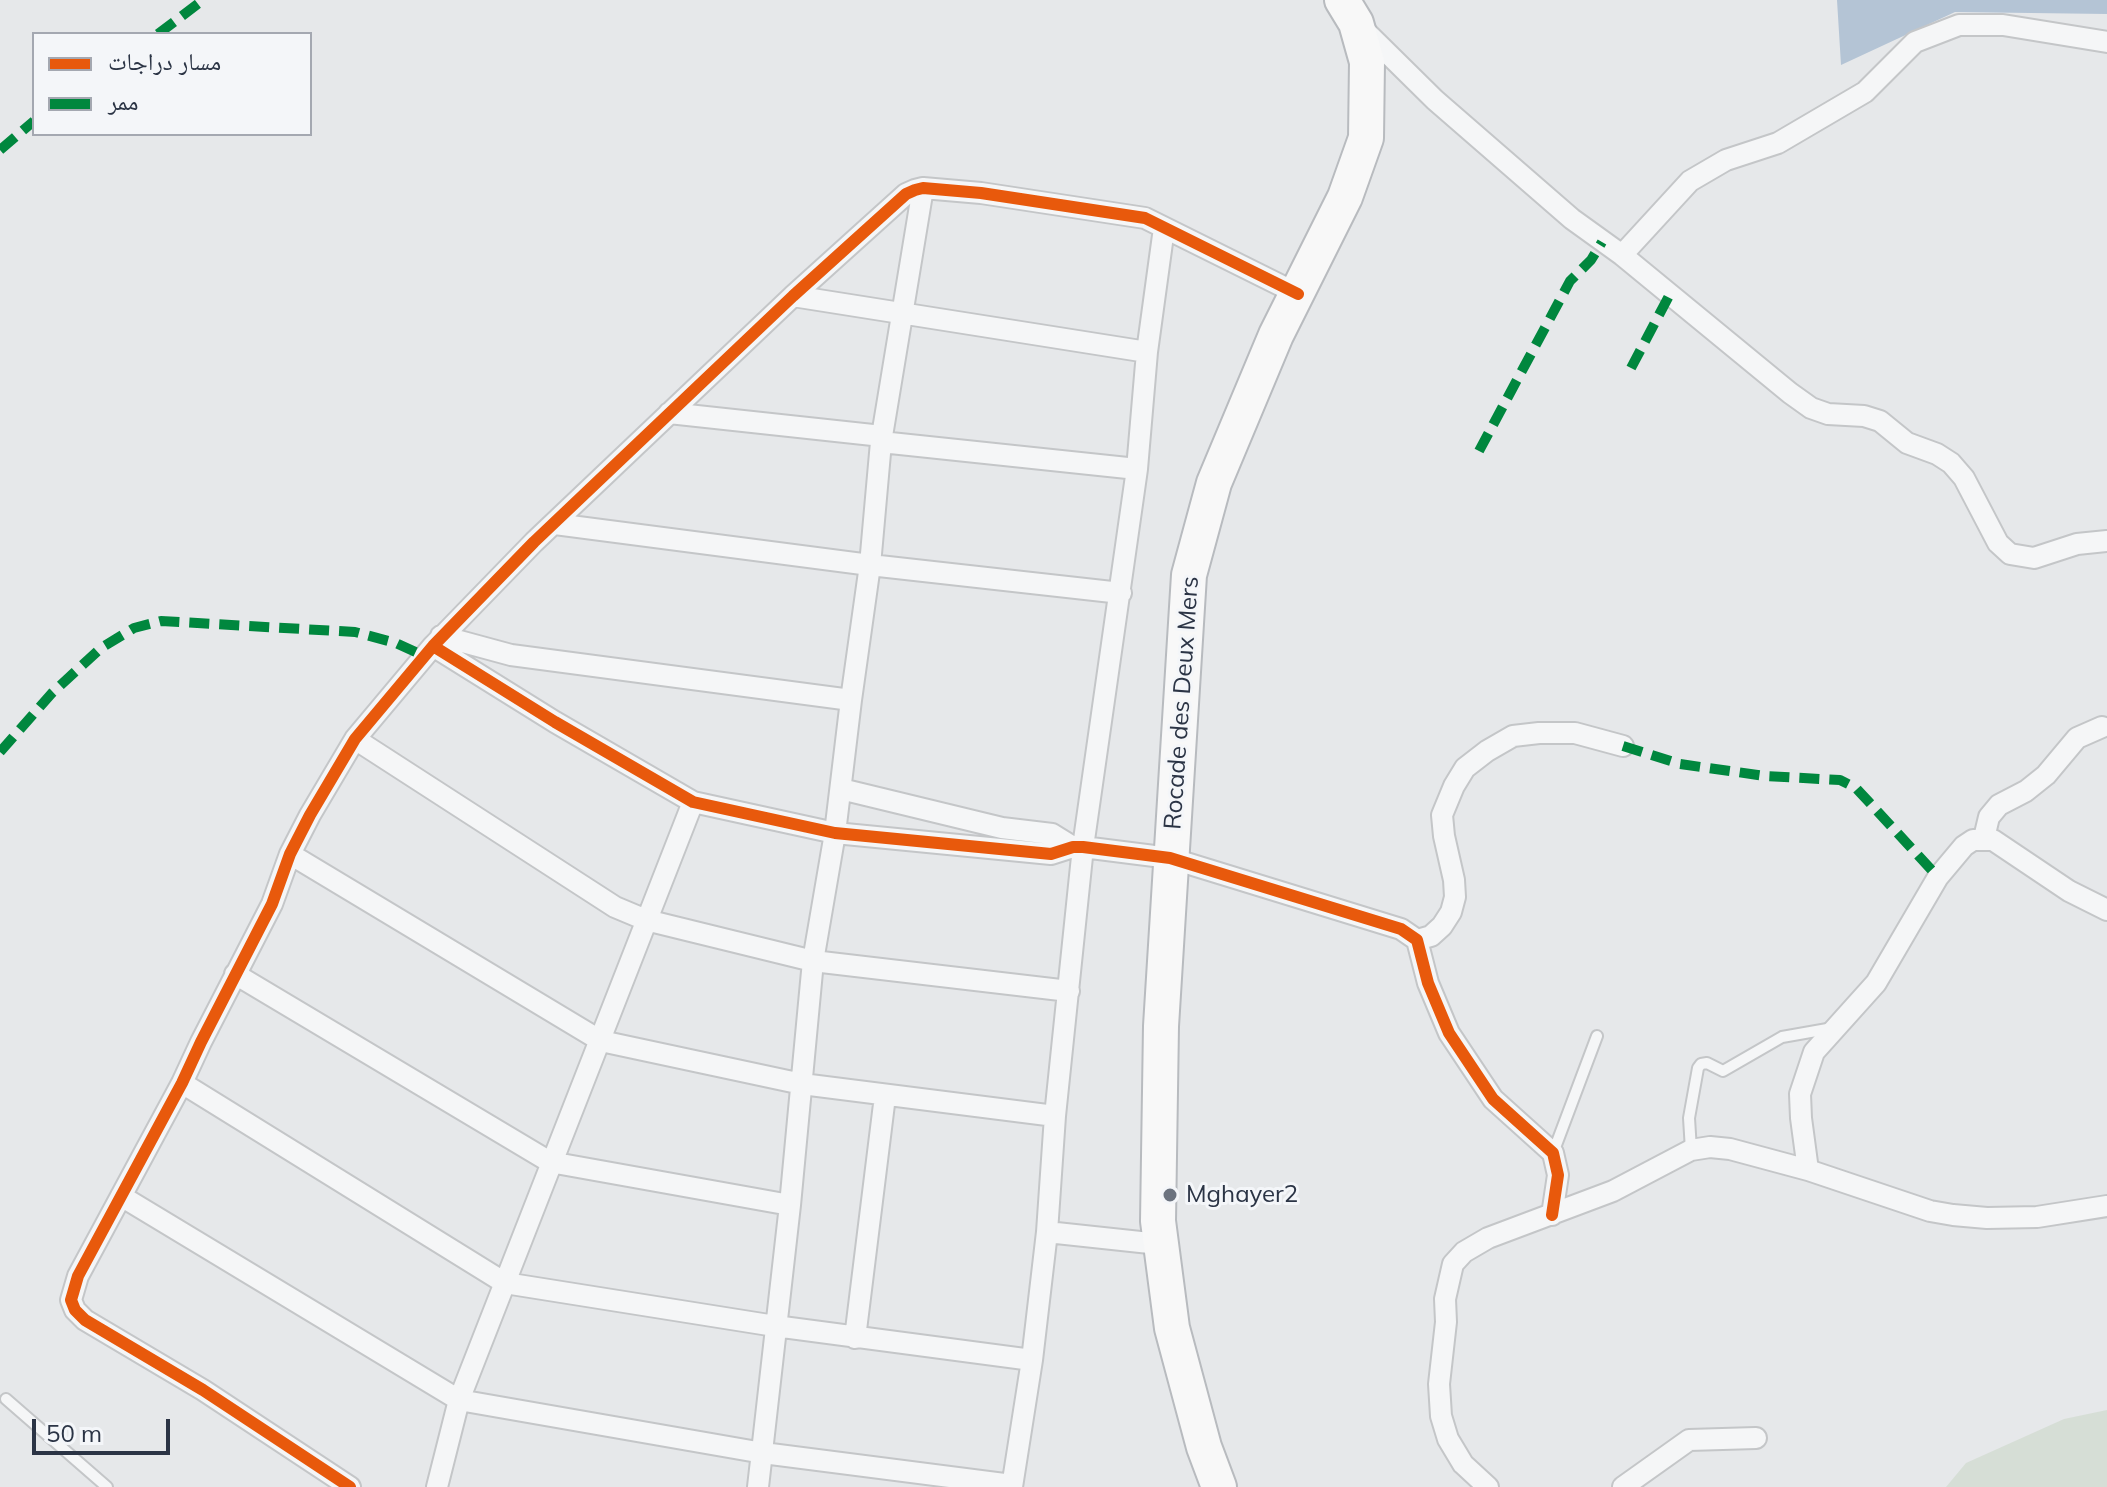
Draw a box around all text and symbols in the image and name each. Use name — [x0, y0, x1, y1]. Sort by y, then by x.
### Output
legend — [32, 32, 312, 136]
text: مسار دراجات — [108, 46, 221, 76]
text: ممر — [108, 86, 139, 116]
street label: Rocade des Deux Mers — [1159, 575, 1205, 831]
place label: Mghayer2 — [1186, 1181, 1298, 1209]
marker: Mghayer2 — [1161, 1186, 1179, 1204]
scale bar — [36, 1403, 174, 1453]
text: 50 m — [46, 1418, 102, 1448]

